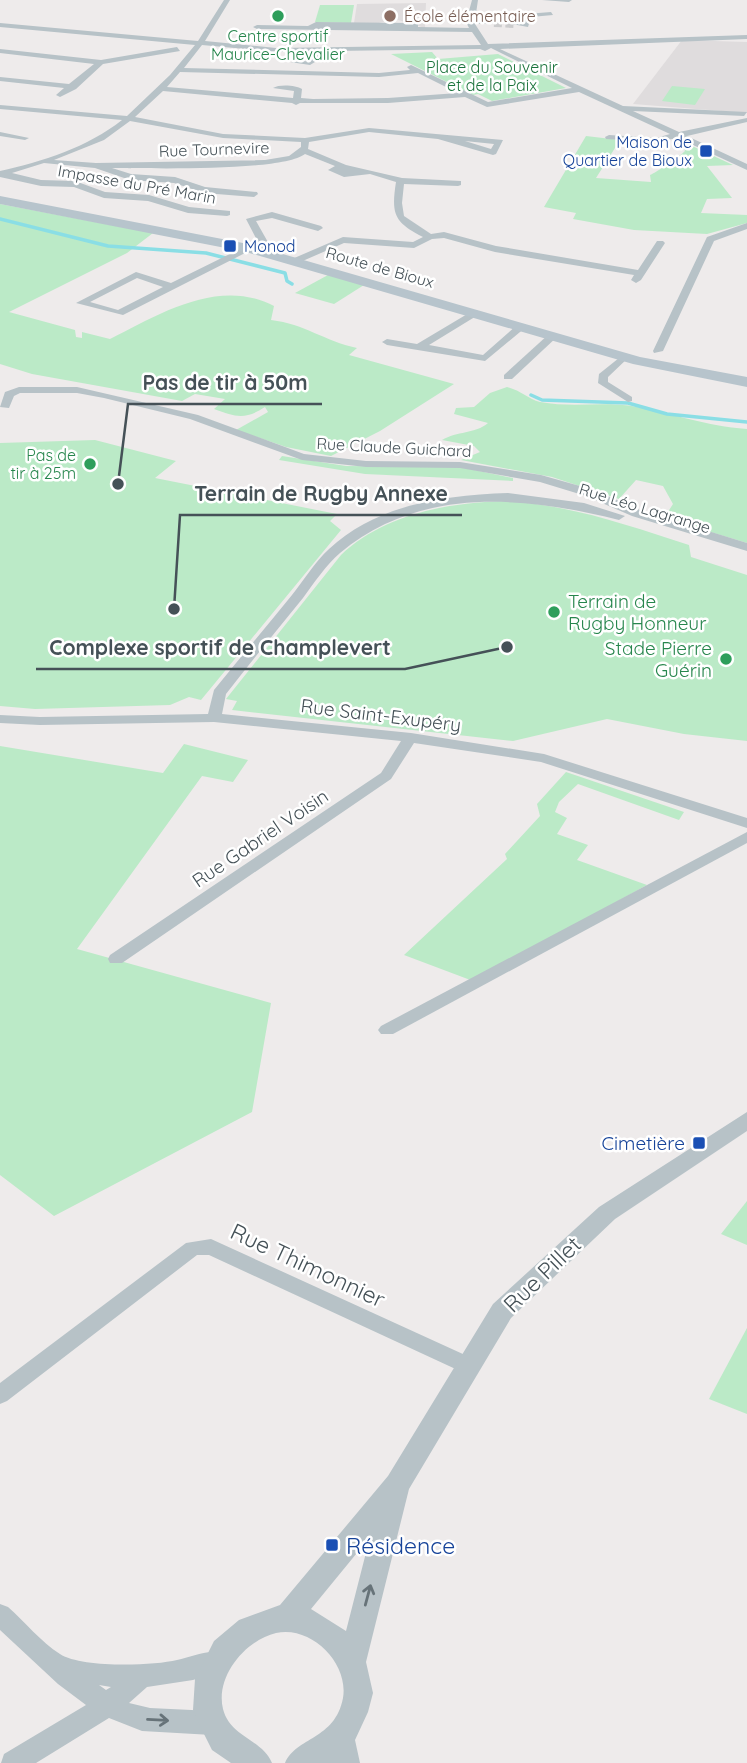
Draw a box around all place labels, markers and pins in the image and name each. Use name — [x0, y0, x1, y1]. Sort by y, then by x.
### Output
place label: École élémentaire — [404, 6, 536, 26]
marker: Centre sportif Maurice-Chevalier — [270, 8, 286, 24]
marker: École élémentaire — [382, 8, 398, 24]
place label: Centre sportif Maurice-Chevalier — [211, 26, 345, 64]
place label: Maison de Quartier de Bioux — [563, 132, 692, 170]
marker: Maison de Quartier de Bioux — [698, 143, 714, 159]
place label: Monod — [244, 236, 296, 256]
marker: Monod — [222, 238, 238, 254]
callout: Pas de tir à 50m — [128, 362, 322, 404]
place label: Pas de tir à 25m — [10, 445, 76, 483]
marker: Pas de tir à 25m — [82, 456, 98, 472]
callout: Terrain de Rugby Annexe — [180, 473, 462, 515]
place label: Terrain de Rugby Honneur — [568, 589, 707, 635]
marker: Terrain de Rugby Honneur — [546, 604, 562, 620]
callout: Complexe sportif de Champlevert — [36, 627, 405, 669]
place label: Stade Pierre Guérin — [605, 636, 712, 682]
marker: Stade Pierre Guérin — [718, 651, 734, 667]
place label: Cimetière — [602, 1131, 685, 1155]
marker: Cimetière — [691, 1135, 707, 1151]
place label: Résidence — [346, 1531, 455, 1560]
marker: Résidence — [324, 1537, 340, 1553]

